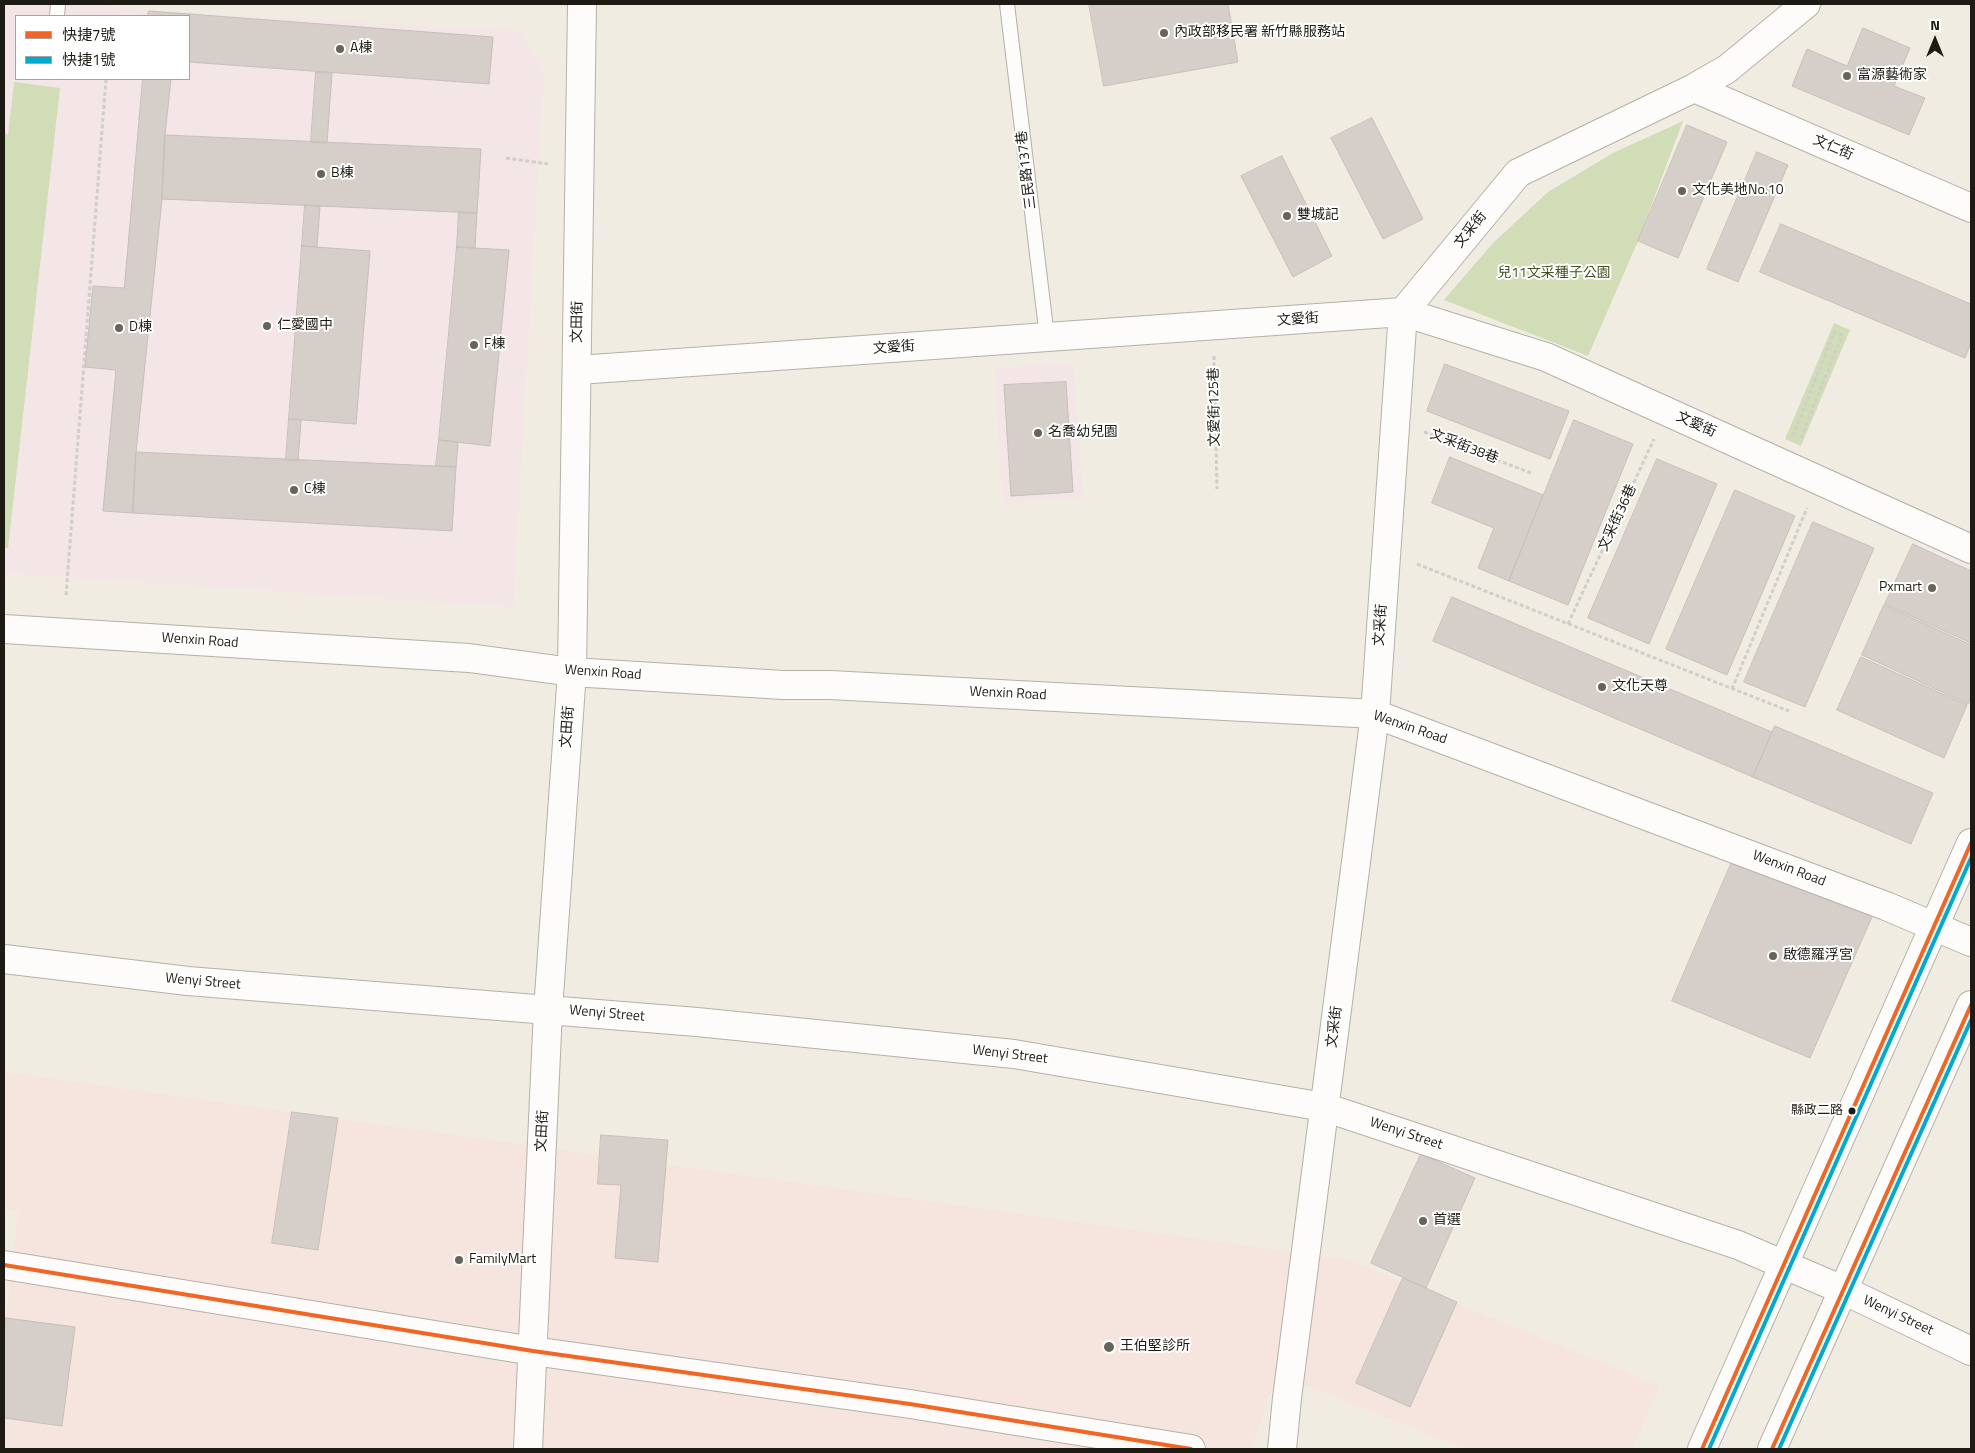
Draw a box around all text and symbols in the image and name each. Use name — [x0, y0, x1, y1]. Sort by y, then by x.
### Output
text: N — [1930, 14, 1940, 35]
legend — [15, 15, 190, 80]
north arrow — [1910, 15, 1960, 65]
text: 快捷7號 — [62, 23, 115, 46]
place label: 內政部移民署 新竹縣服務站 — [1174, 25, 1345, 41]
marker: 內政部移民署 新竹縣服務站 — [1158, 27, 1170, 39]
place label: A棟 — [350, 41, 372, 57]
marker: A棟 — [334, 43, 346, 55]
text: 快捷1號 — [62, 48, 115, 71]
place label: 富源藝術家 — [1857, 68, 1927, 84]
marker: 富源藝術家 — [1841, 70, 1853, 82]
street label: 三民路137巷 — [1014, 130, 1040, 210]
street label: 文仁街 — [1810, 132, 1856, 164]
place label: B棟 — [331, 166, 354, 182]
marker: B棟 — [315, 168, 327, 180]
place label: 文化美地No.10 — [1692, 183, 1783, 199]
marker: 文化美地No.10 — [1676, 185, 1688, 197]
place label: 雙城記 — [1297, 208, 1339, 224]
street label: 文采街 — [1451, 208, 1491, 252]
marker: 雙城記 — [1281, 210, 1293, 222]
park label: 兒11文采種子公園 — [1497, 266, 1611, 282]
street label: 文田街 — [569, 301, 587, 343]
street label: 文愛街 — [1276, 310, 1320, 330]
place label: 仁愛國中 — [277, 318, 333, 334]
place label: D棟 — [129, 320, 152, 336]
marker: 仁愛國中 — [261, 320, 273, 332]
marker: D棟 — [113, 322, 125, 334]
place label: F棟 — [484, 337, 505, 353]
street label: 文愛街 — [872, 338, 916, 358]
marker: F棟 — [468, 339, 480, 351]
street label: 文愛街125巷 — [1206, 367, 1224, 447]
street label: 文愛街 — [1673, 409, 1719, 441]
place label: 名喬幼兒園 — [1048, 425, 1118, 441]
street label: 文采街38巷 — [1428, 426, 1500, 468]
marker: 名喬幼兒園 — [1032, 427, 1044, 439]
place label: C棟 — [304, 482, 326, 498]
street label: 文采街36巷 — [1595, 482, 1641, 554]
marker: C棟 — [288, 484, 300, 496]
place label: Pxmart — [1879, 580, 1922, 596]
marker: Pxmart — [1926, 582, 1938, 594]
street label: 文采街 — [1371, 603, 1391, 647]
street label: Wenxin Road — [161, 630, 239, 652]
street label: Wenxin Road — [564, 662, 642, 684]
place label: 文化天尊 — [1612, 679, 1668, 695]
marker: 文化天尊 — [1596, 681, 1608, 693]
street label: Wenxin Road — [969, 684, 1047, 704]
street label: 文田街 — [558, 705, 578, 749]
street label: Wenxin Road — [1371, 708, 1449, 748]
street label: Wenxin Road — [1750, 847, 1828, 891]
place label: 啟德羅浮宮 — [1783, 948, 1853, 964]
marker: 啟德羅浮宮 — [1767, 950, 1779, 962]
street label: Wenyi Street — [165, 970, 241, 994]
street label: Wenyi Street — [569, 1002, 645, 1026]
street label: 文采街 — [1324, 1005, 1346, 1049]
street label: Wenyi Street — [971, 1042, 1049, 1068]
place label: 縣政二路 — [1791, 1103, 1843, 1119]
marker: 縣政二路 — [1847, 1106, 1857, 1116]
street label: 文田街 — [534, 1110, 552, 1152]
street label: Wenyi Street — [1367, 1114, 1445, 1154]
place label: 首選 — [1433, 1213, 1461, 1229]
marker: 首選 — [1417, 1215, 1429, 1227]
place label: FamilyMart — [469, 1252, 536, 1268]
marker: FamilyMart — [453, 1254, 465, 1266]
street label: Wenyi Street — [1860, 1292, 1936, 1340]
place label: 王伯堅診所 — [1120, 1339, 1190, 1355]
marker: 王伯堅診所 — [1102, 1340, 1116, 1354]

